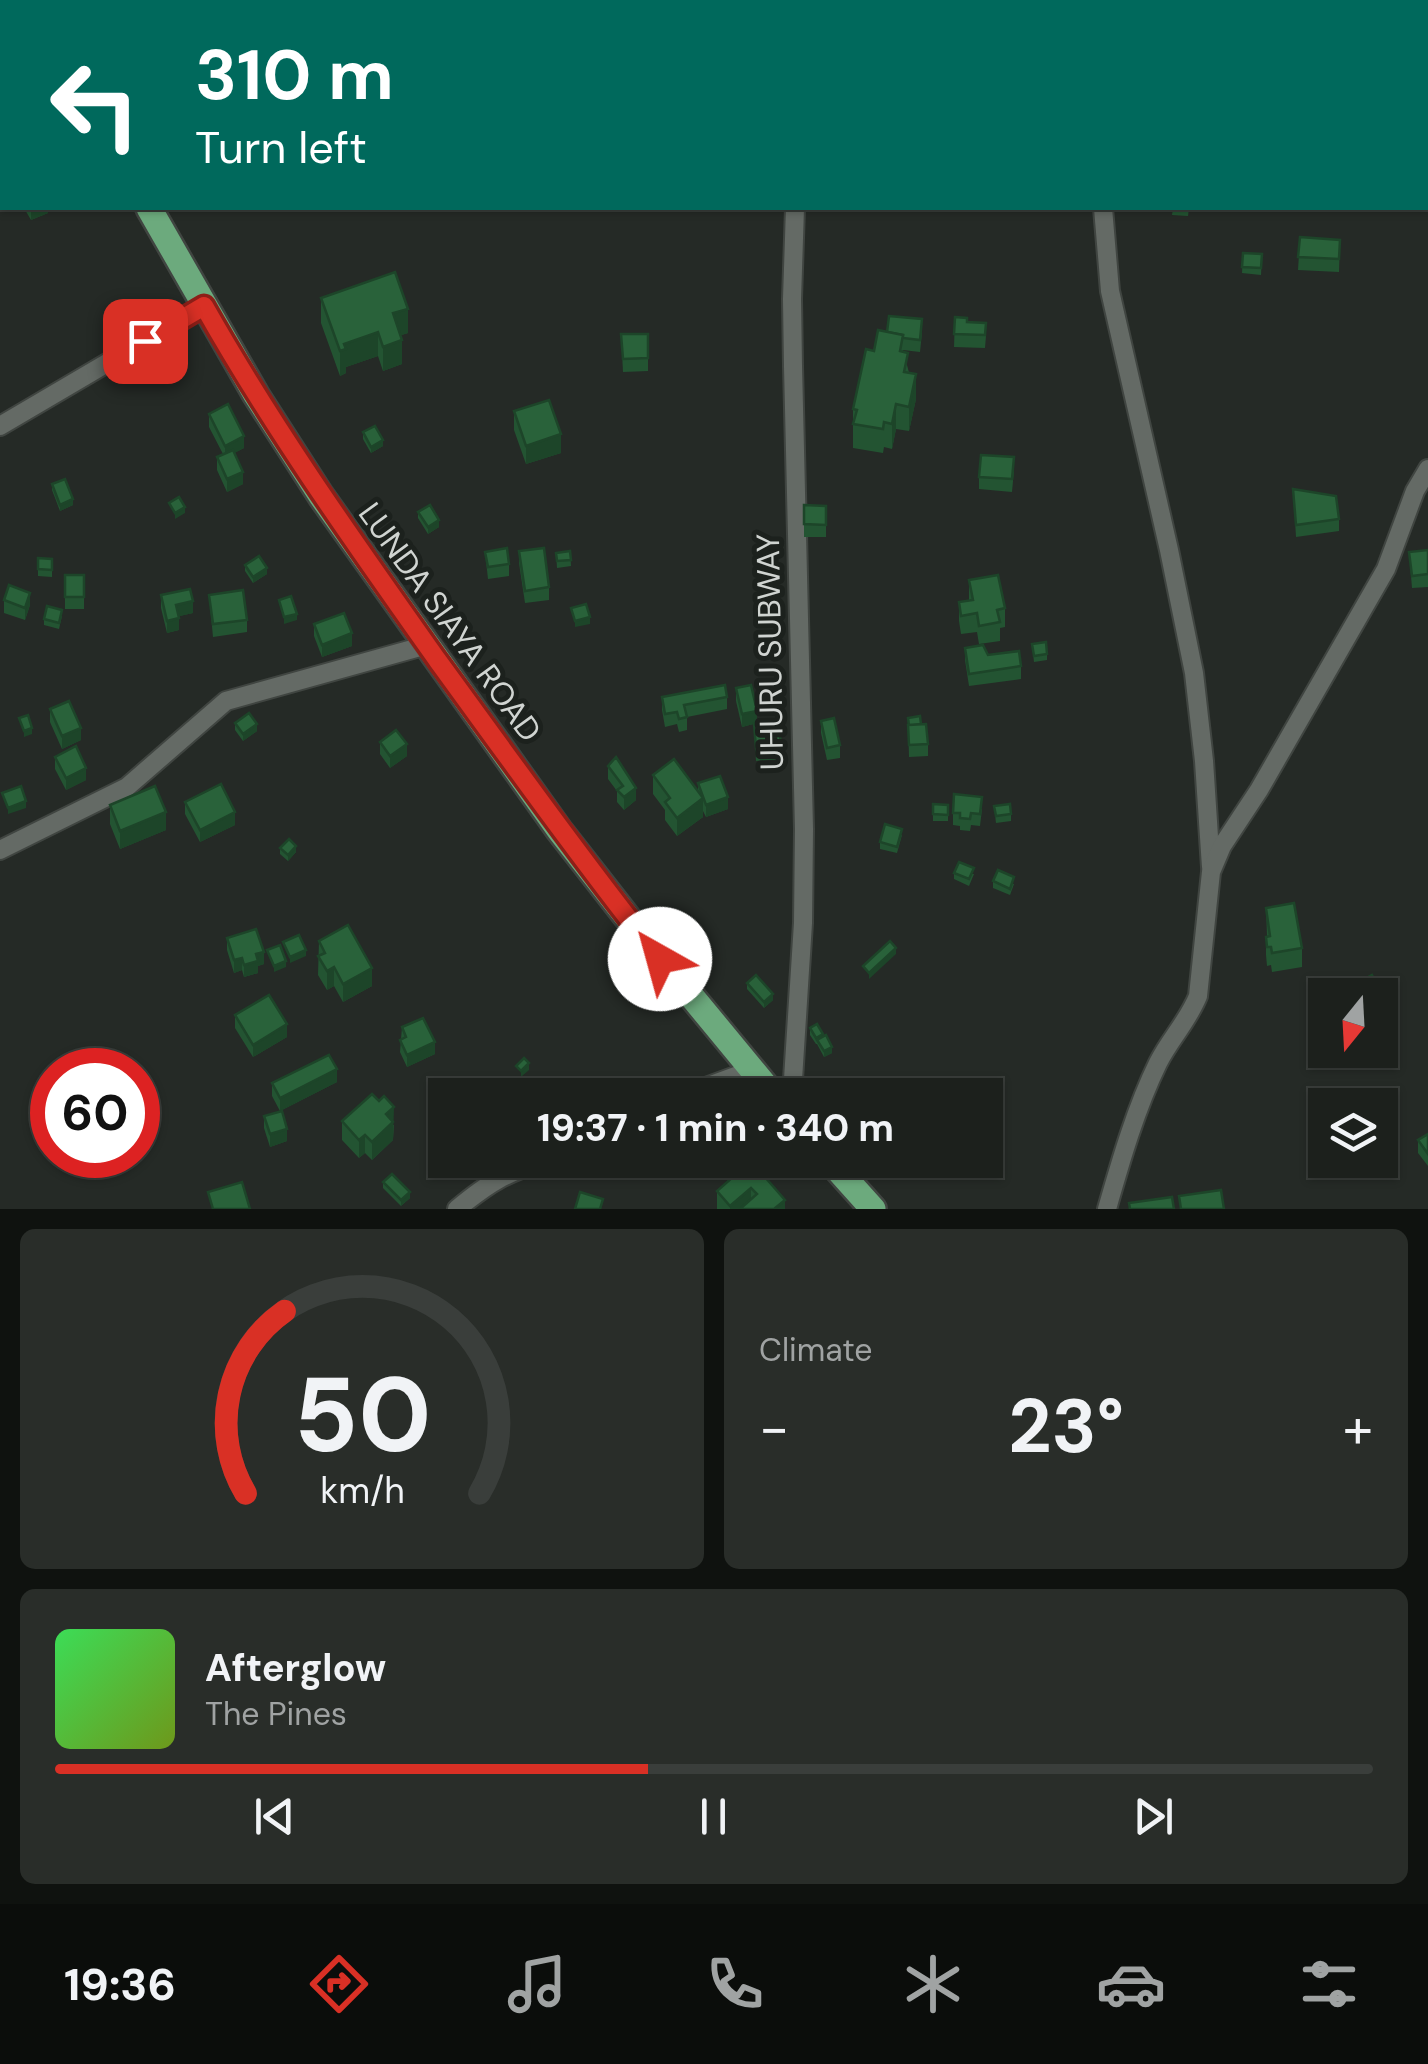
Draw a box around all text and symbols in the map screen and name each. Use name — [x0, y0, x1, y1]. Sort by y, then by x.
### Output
text: 310 m — [195, 30, 394, 121]
icon: left — [30, 40, 160, 170]
text: Turn left — [195, 118, 367, 177]
pin — [103, 299, 188, 384]
icon: arrive — [118, 314, 173, 369]
street label: LUNDA SIAYA ROAD — [349, 494, 551, 750]
street label: UHURU SUBWAY — [747, 533, 793, 771]
position arrow — [608, 907, 712, 1011]
north arrow — [1308, 978, 1398, 1068]
map controls — [1308, 978, 1398, 1178]
speed limit sign: 60 — [30, 1048, 160, 1178]
button: layers — [1308, 1088, 1398, 1178]
text: 19:37 · 1 min · 340 m — [537, 1103, 894, 1153]
text: Climate — [759, 1329, 873, 1371]
text: 50 — [293, 1348, 431, 1483]
text: 23° — [1008, 1378, 1124, 1475]
text: − — [759, 1392, 789, 1464]
text: + — [1343, 1392, 1373, 1464]
text: km/h — [320, 1468, 404, 1514]
text: Afterglow — [205, 1643, 386, 1693]
text: The Pines — [205, 1693, 347, 1735]
icon: previous — [247, 1789, 302, 1844]
icon: pause — [686, 1789, 741, 1844]
icon: next — [1126, 1789, 1181, 1844]
icon: directions — [304, 1949, 374, 2019]
icon: music — [502, 1949, 572, 2019]
icon: phone — [700, 1949, 770, 2019]
icon: climate — [898, 1949, 968, 2019]
icon: car — [1096, 1949, 1166, 2019]
icon: filters — [1294, 1949, 1364, 2019]
text: 19:36 — [64, 1955, 176, 2014]

